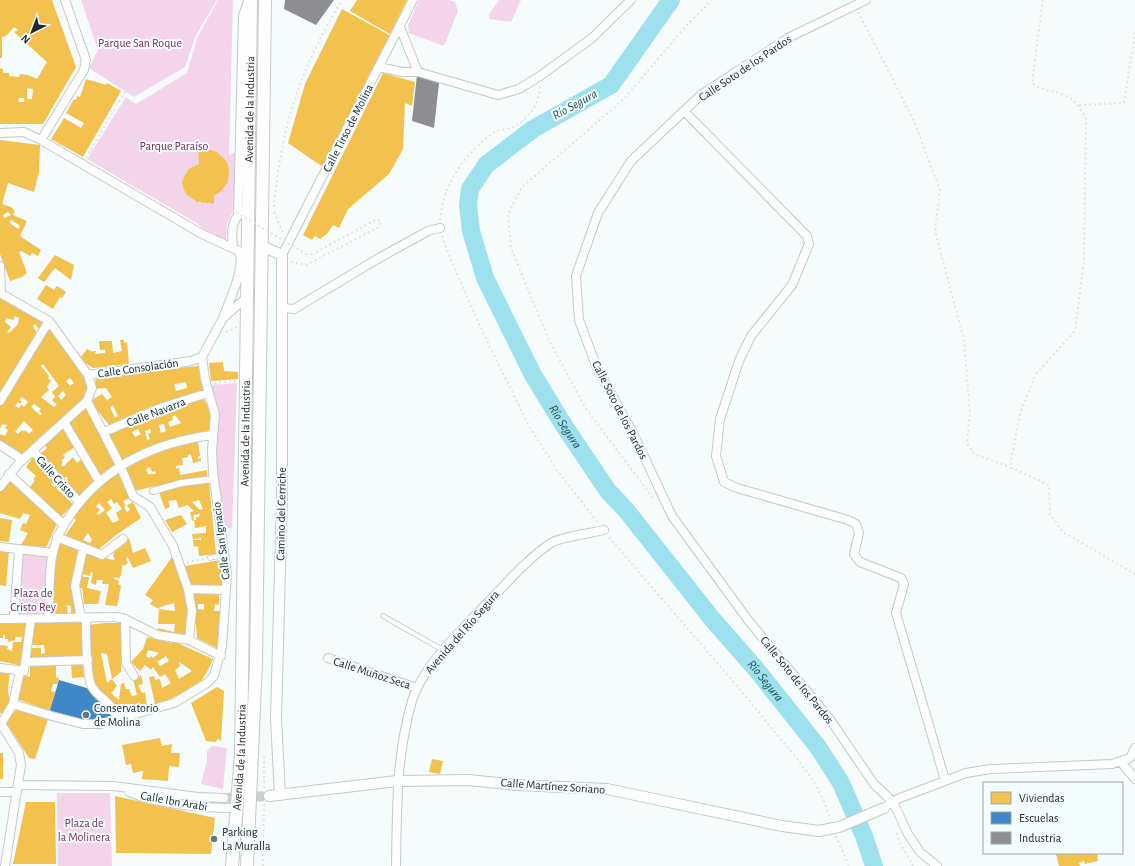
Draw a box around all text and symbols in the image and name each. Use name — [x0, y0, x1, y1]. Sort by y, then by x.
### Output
north arrow — [12, 12, 52, 52]
text: N — [19, 32, 32, 46]
street label: Calle Soto de los Pardos — [697, 33, 793, 103]
park label: Parque San Roque — [98, 37, 182, 49]
street label: Avenida de la Industria — [243, 56, 256, 163]
street label: Calle Tirso de Molina — [321, 82, 375, 174]
water label: Río Segura — [550, 87, 600, 123]
park label: Parque Paraíso — [140, 140, 209, 152]
street label: Calle Consolación — [97, 356, 179, 380]
street label: Calle Soto de los Pardos — [590, 359, 650, 461]
street label: Avenida de la Industria — [239, 380, 252, 487]
street label: Calle Navarra — [125, 395, 188, 429]
water label: Río Segura — [546, 402, 584, 451]
street label: Calle Cristo — [34, 454, 78, 500]
street label: Camino del Cerriche — [274, 467, 288, 561]
street label: Calle San Ignacio — [210, 501, 232, 581]
park label: Plaza de Cristo Rey — [10, 587, 56, 614]
street label: Avenida del Río Segura — [423, 588, 502, 676]
street label: Calle Soto de los Pardos — [758, 634, 836, 726]
street label: Calle Muñoz Seca — [332, 655, 412, 691]
water label: Río Segura — [745, 657, 786, 704]
place label: Conservatorio de Molina — [94, 702, 159, 728]
street label: Avenida de la Industria — [230, 704, 248, 811]
marker: Conservatorio de Molina — [81, 710, 91, 720]
street label: Calle Martínez Soriano — [500, 776, 606, 796]
legend — [983, 782, 1123, 854]
street label: Calle Ibn Arabi — [140, 789, 208, 813]
text: Viviendas — [1019, 792, 1065, 804]
text: Escuelas — [1019, 812, 1058, 824]
park label: Plaza de la Molinera — [58, 817, 111, 843]
place label: Parking La Muralla — [222, 826, 271, 852]
text: Industria — [1019, 832, 1062, 844]
marker: Parking La Muralla — [209, 834, 219, 844]

